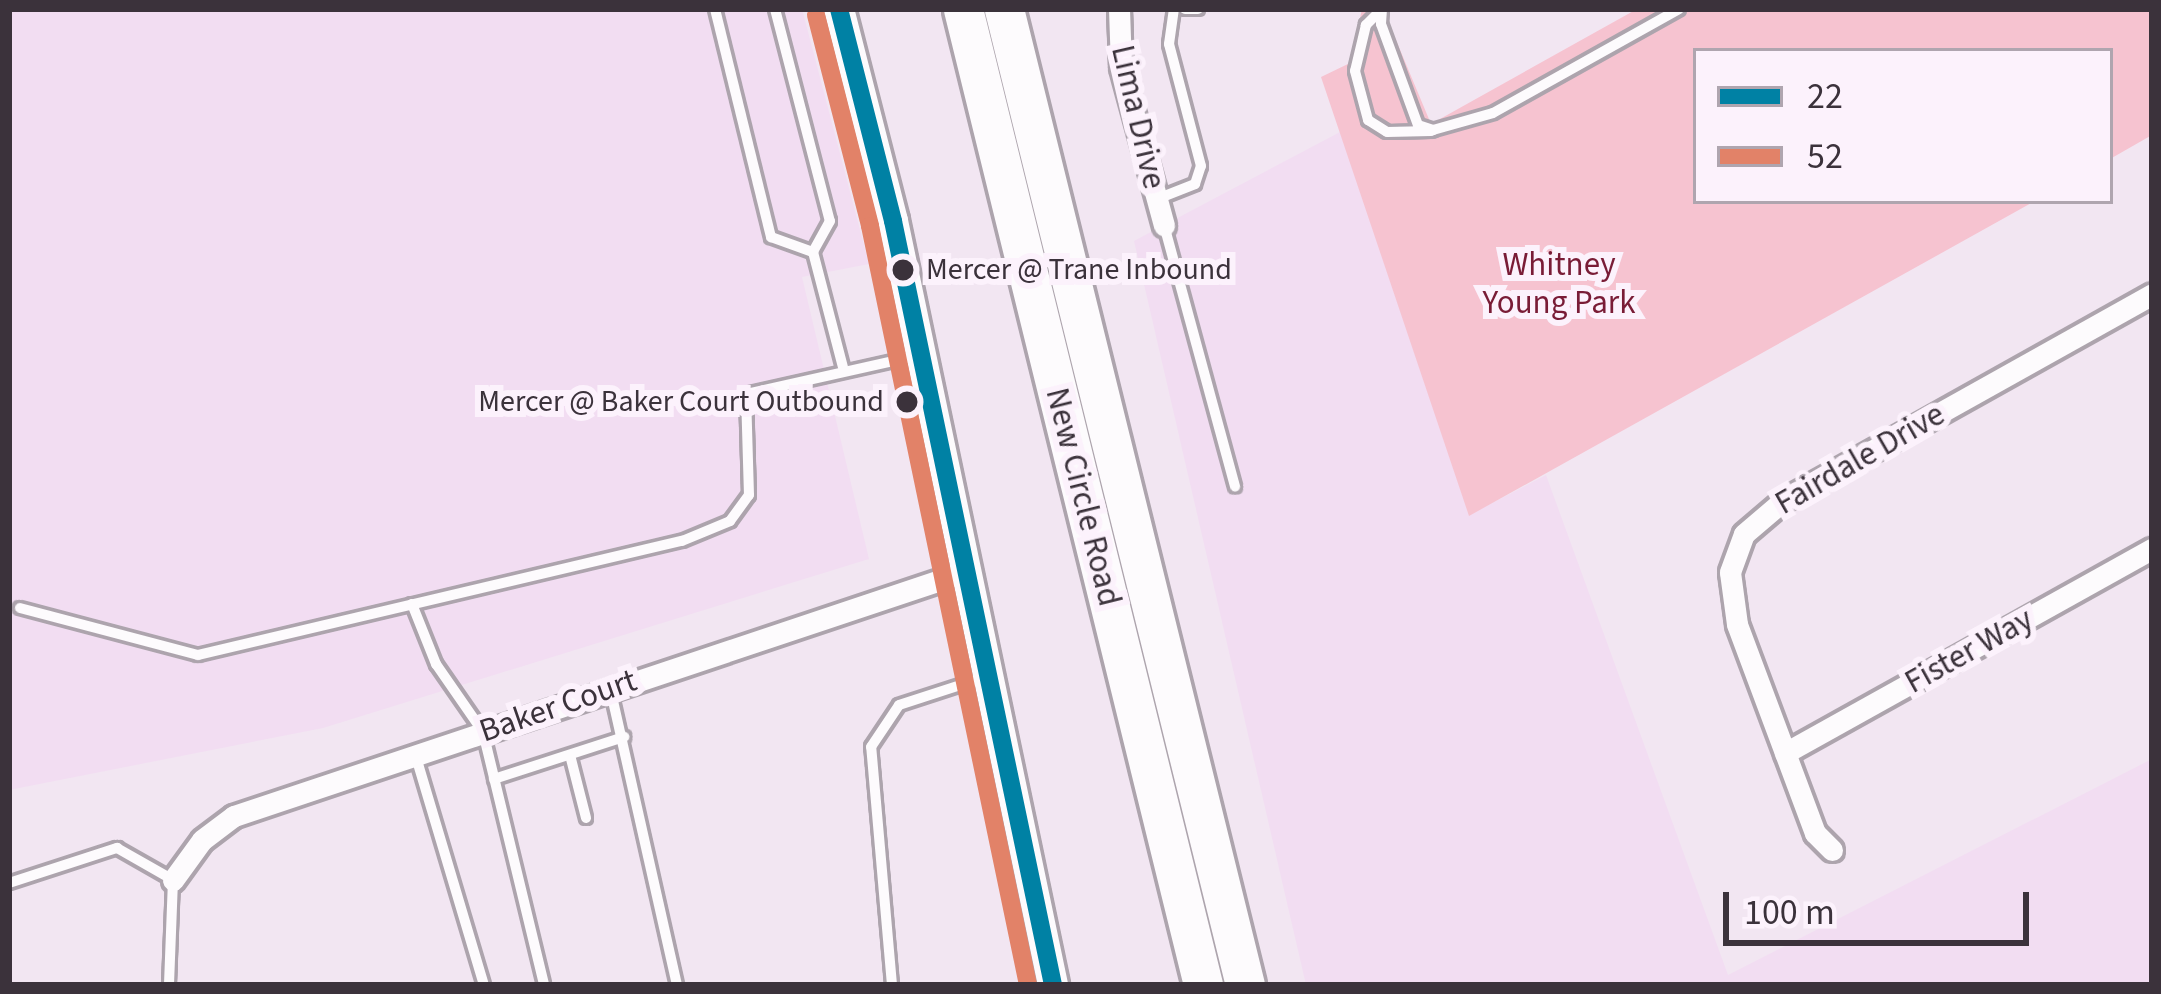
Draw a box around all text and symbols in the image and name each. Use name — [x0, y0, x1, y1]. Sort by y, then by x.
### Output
street label: Lima Drive — [1102, 41, 1174, 193]
legend — [1693, 48, 2113, 204]
text: 22 — [1807, 71, 1843, 122]
text: 52 — [1807, 131, 1843, 182]
park label: Whitney Young Park — [1482, 245, 1636, 323]
place label: Mercer @ Trane Inbound — [926, 252, 1232, 288]
marker: Mercer @ Trane Inbound — [892, 259, 914, 281]
place label: Mercer @ Baker Court Outbound — [478, 384, 884, 420]
street label: New Circle Road — [1037, 384, 1129, 610]
marker: Mercer @ Baker Court Outbound — [896, 391, 918, 413]
street label: Fairdale Drive — [1768, 395, 1952, 523]
street label: Fister Way — [1898, 600, 2040, 702]
street label: Baker Court — [474, 661, 642, 751]
scale bar — [1729, 868, 2035, 942]
text: 100 m — [1744, 887, 1835, 938]

